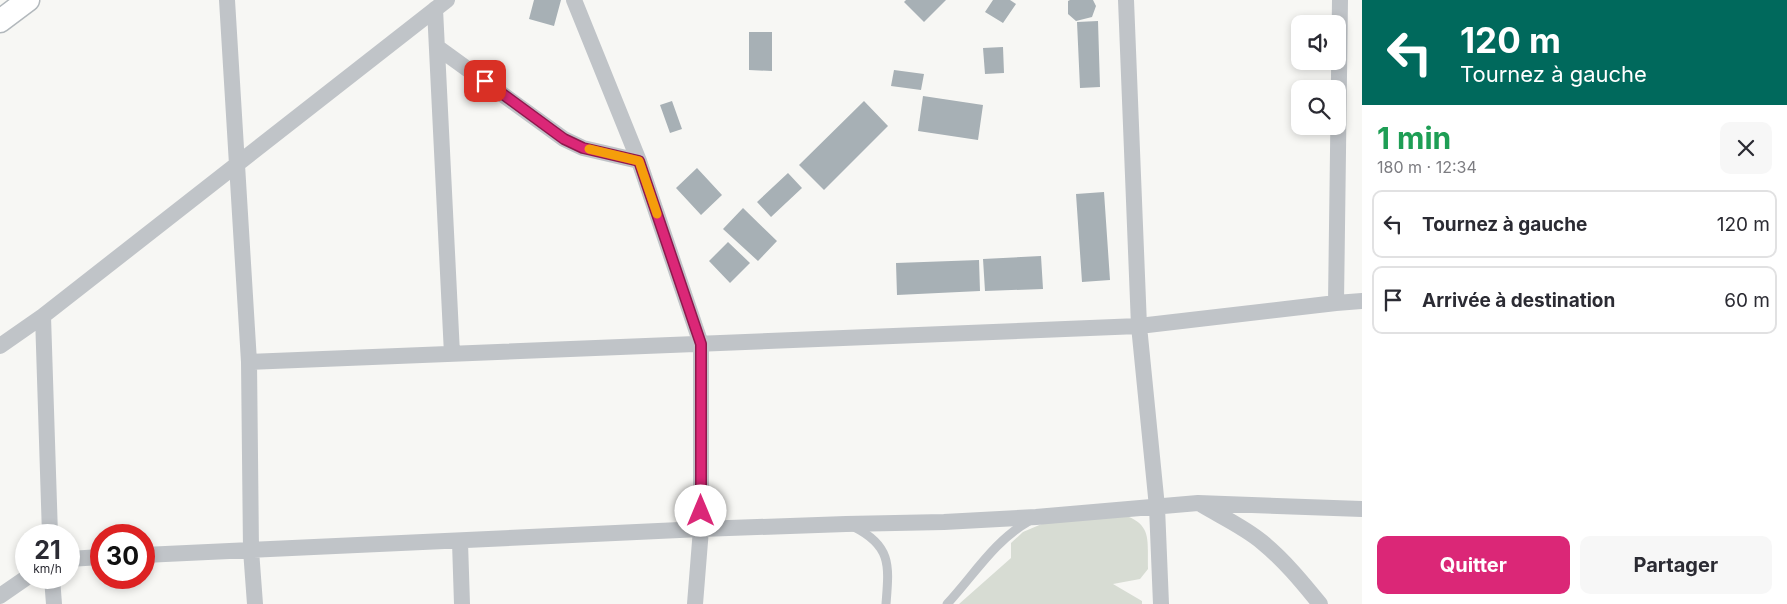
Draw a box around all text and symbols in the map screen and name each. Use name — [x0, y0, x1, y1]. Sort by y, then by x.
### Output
map controls — [1291, 15, 1346, 135]
button: sound — [1291, 15, 1346, 70]
text: 120 m — [1460, 19, 1561, 61]
icon: left — [1377, 20, 1442, 85]
pin — [464, 60, 506, 102]
text: Tournez à gauche — [1460, 61, 1647, 87]
icon: arrive — [471, 67, 499, 95]
button: search — [1291, 80, 1346, 135]
text: 1 min — [1377, 120, 1451, 156]
button: close — [1720, 122, 1772, 174]
text: 180 m · 12:34 — [1377, 157, 1477, 177]
icon: left — [1379, 210, 1407, 238]
text: Tournez à gauche — [1422, 213, 1587, 236]
text: 120 m — [1717, 213, 1770, 236]
icon: arrive — [1379, 286, 1407, 314]
text: Arrivée à destination — [1422, 289, 1615, 312]
text: 60 m — [1724, 289, 1770, 312]
position arrow — [674, 484, 726, 536]
speed limit sign: 30 — [90, 524, 155, 589]
text: 21 — [34, 535, 61, 565]
button: Quitter — [1377, 536, 1570, 594]
button: Partager — [1580, 536, 1772, 594]
text: km/h — [33, 561, 62, 576]

